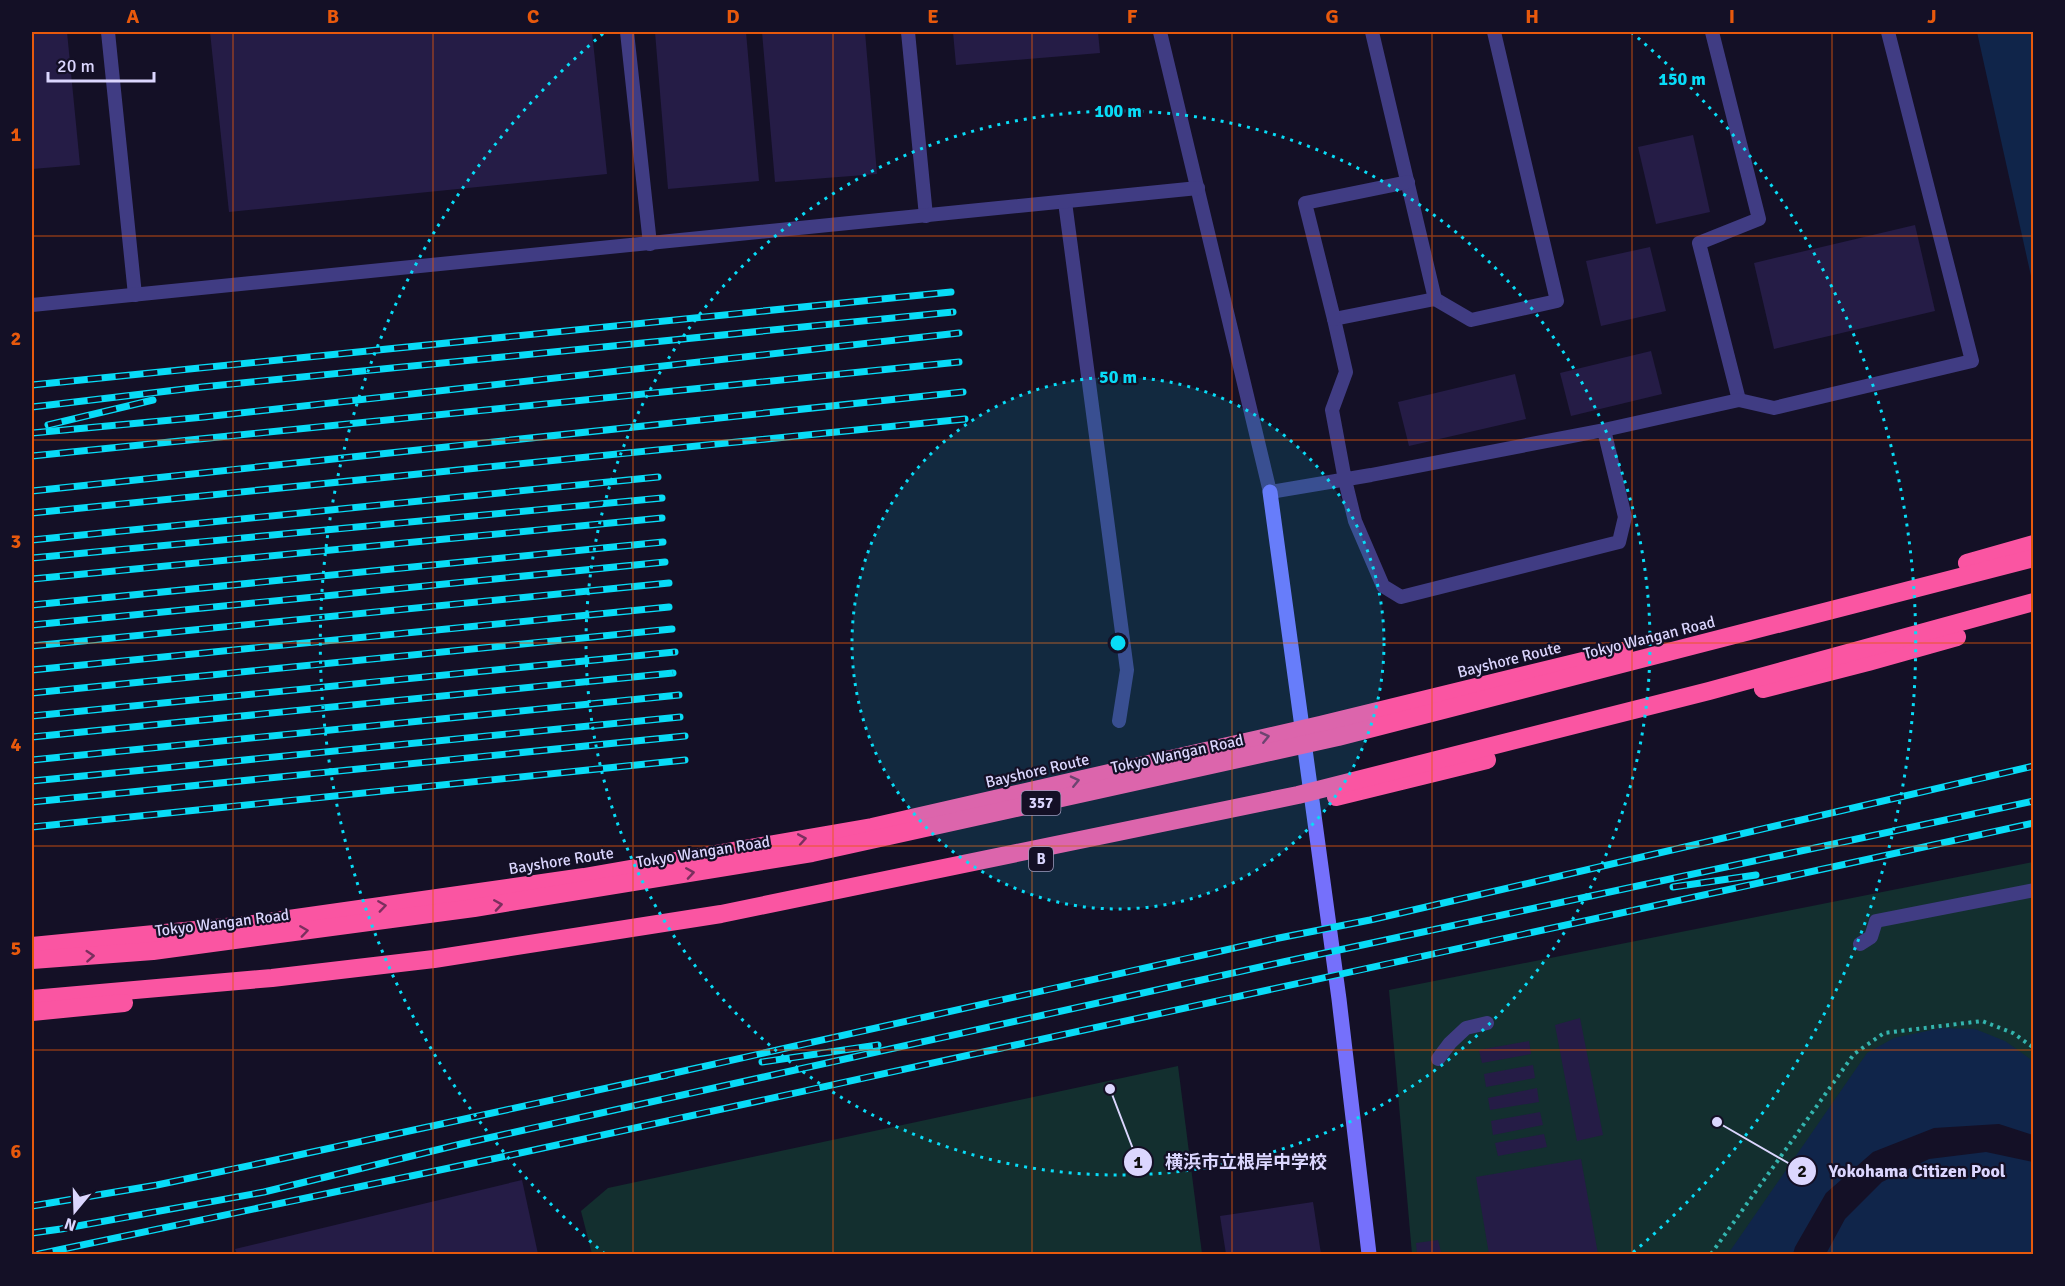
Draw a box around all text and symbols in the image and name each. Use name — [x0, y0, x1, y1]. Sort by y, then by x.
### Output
text: A — [127, 4, 140, 29]
text: B — [327, 4, 339, 29]
text: C — [527, 4, 539, 29]
text: D — [726, 4, 740, 29]
text: E — [927, 4, 939, 29]
text: F — [1127, 4, 1138, 29]
text: G — [1325, 4, 1339, 29]
text: H — [1525, 4, 1539, 29]
text: I — [1729, 4, 1735, 29]
text: J — [1927, 4, 1937, 29]
scale bar — [48, 45, 154, 83]
text: 20 m — [57, 55, 95, 77]
text: 150 m — [1658, 68, 1706, 90]
text: 100 m — [1094, 100, 1142, 122]
text: 1 — [11, 122, 22, 147]
text: 2 — [11, 326, 21, 351]
text: 50 m — [1099, 366, 1137, 388]
text: 3 — [11, 529, 21, 554]
street label: Tokyo Wangan Road — [1581, 612, 1717, 664]
centre of rings — [1108, 633, 1128, 653]
street label: Bayshore Route — [1455, 637, 1563, 683]
street label: Tokyo Wangan Road — [1109, 730, 1245, 778]
text: 4 — [11, 732, 22, 757]
one-way arrow — [1260, 732, 1270, 745]
street label: Bayshore Route — [983, 749, 1091, 793]
one-way arrow — [1070, 775, 1080, 788]
road number: 357 — [1022, 791, 1060, 815]
street label: Tokyo Wangan Road — [635, 832, 771, 872]
one-way arrow — [798, 834, 807, 846]
street label: Bayshore Route — [507, 843, 615, 879]
road number: B — [1029, 847, 1053, 871]
one-way arrow — [685, 867, 695, 880]
one-way arrow — [493, 899, 502, 911]
one-way arrow — [377, 900, 386, 913]
street label: Tokyo Wangan Road — [154, 905, 290, 941]
one-way arrow — [300, 925, 309, 937]
text: 5 — [11, 936, 21, 961]
one-way arrow — [85, 949, 94, 962]
text: 6 — [11, 1139, 22, 1164]
callout: 横浜市立根岸中学校 — [1123, 1144, 1339, 1180]
text: 1 — [1133, 1151, 1143, 1173]
text: 横浜市立根岸中学校 — [1165, 1151, 1327, 1173]
callout: Yokohama Citizen Pool — [1787, 1153, 2017, 1189]
text: 2 — [1797, 1160, 1807, 1182]
text: Yokohama Citizen Pool — [1828, 1160, 2006, 1182]
north arrow — [45, 1181, 105, 1241]
text: N — [62, 1213, 79, 1236]

